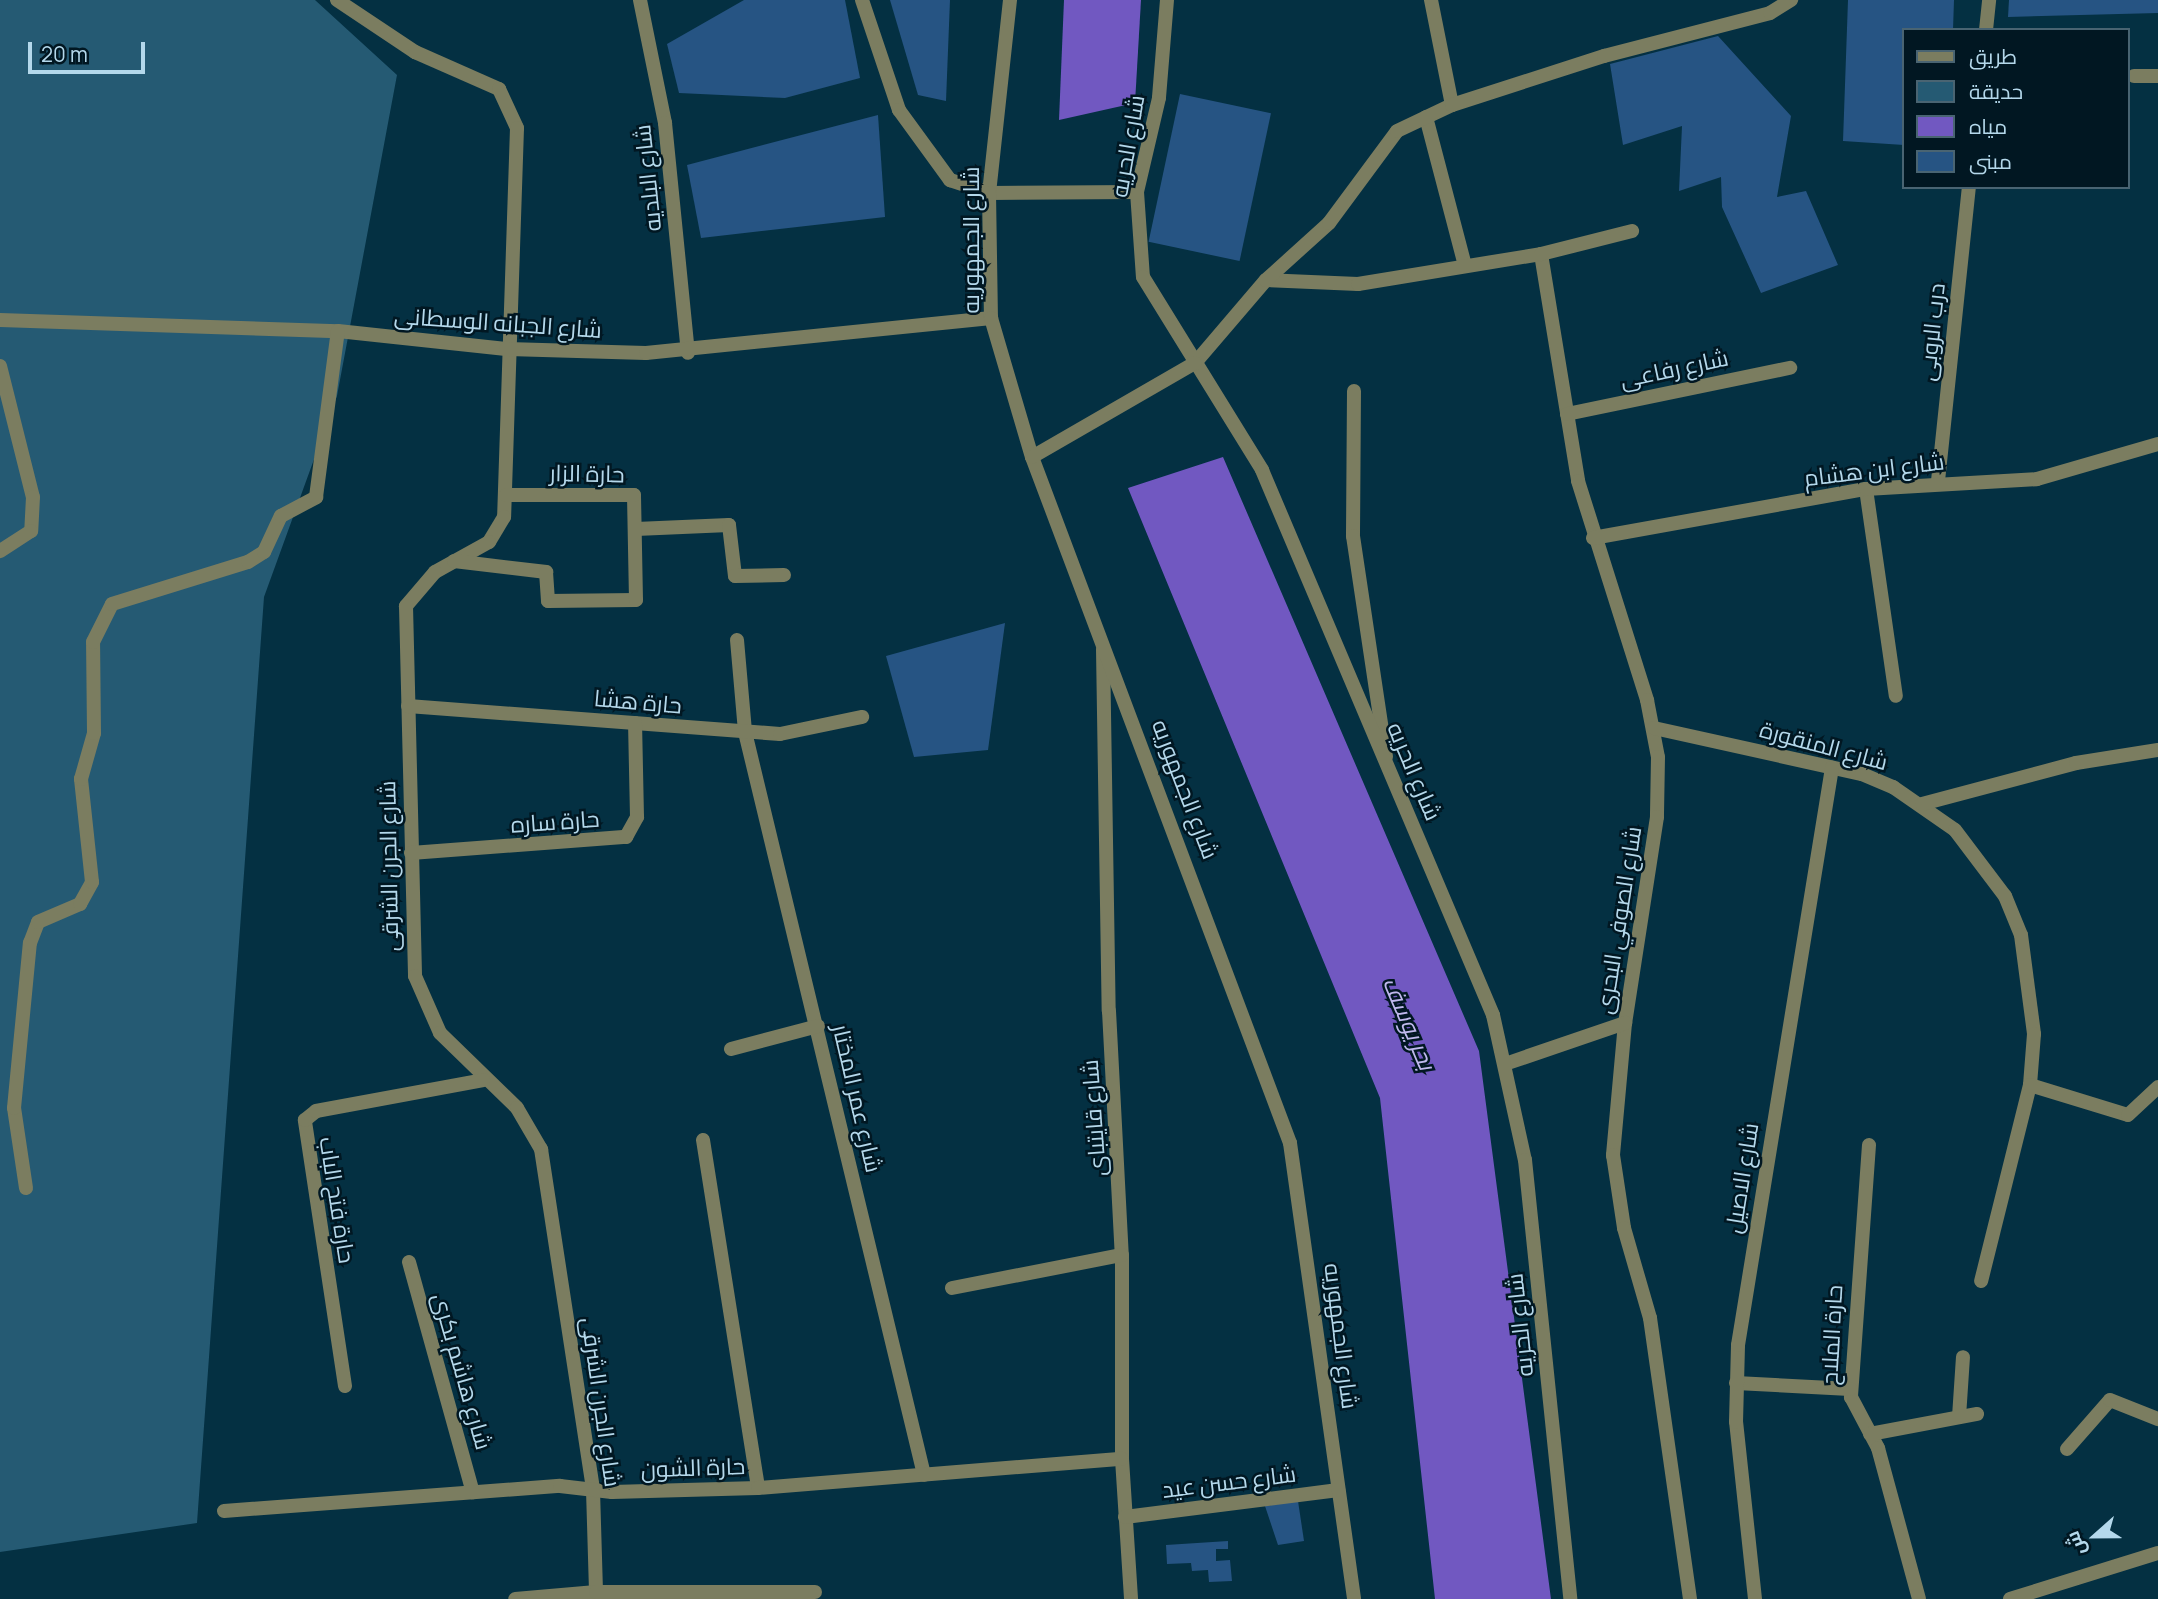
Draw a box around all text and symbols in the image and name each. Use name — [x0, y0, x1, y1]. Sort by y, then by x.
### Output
scale bar — [32, 28, 149, 72]
legend — [1902, 28, 2130, 189]
text: 20 m — [41, 40, 88, 68]
text: طريق — [1969, 42, 2017, 70]
text: حديقة — [1969, 77, 2023, 105]
street label: شارع الحريه — [1104, 93, 1150, 199]
text: مياه — [1969, 112, 2007, 140]
street label: شارع البلديه — [628, 123, 666, 233]
text: مبنى — [1969, 147, 2012, 175]
street label: شارع الجمهوريه — [956, 167, 984, 313]
street label: درب الروبى — [1912, 282, 1950, 382]
street label: شارع الجبانه الوسطانى — [393, 301, 603, 343]
street label: شارع رفاعى — [1617, 343, 1731, 393]
street label: شارع ابن هشام — [1802, 447, 1946, 491]
street label: حارة الزار — [549, 459, 625, 487]
street label: حارة هشا — [593, 683, 683, 719]
street label: شارع المنقورة — [1757, 715, 1891, 775]
street label: شارع الجمهوريه — [1147, 716, 1225, 862]
street label: شارع الحريه — [1382, 718, 1448, 824]
street label: شارع الجرن الشرقى — [373, 780, 403, 952]
street label: حارة ساره — [510, 804, 600, 838]
street label: شارع الصوفي البحرى — [1590, 824, 1646, 1016]
water label: بحر يوسف — [1378, 972, 1442, 1074]
street label: شارع عمر المختار — [828, 1021, 888, 1175]
street label: شارع قايتباى — [1075, 1059, 1111, 1177]
street label: شارع الاصيل — [1719, 1121, 1763, 1235]
street label: حارة فتح الباب — [314, 1135, 362, 1265]
street label: شارع الجمهوريه — [1319, 1261, 1365, 1411]
street label: شارع الحريه — [1500, 1272, 1538, 1378]
street label: حارة الملاح — [1815, 1284, 1847, 1386]
street label: شارع هاشم بكرى — [427, 1289, 499, 1453]
street label: شارع الجرن الشرقى — [576, 1315, 628, 1489]
street label: حارة الشون — [640, 1451, 746, 1483]
street label: شارع حسن عيد — [1160, 1459, 1298, 1503]
north arrow — [2060, 1501, 2130, 1571]
text: ش — [2059, 1527, 2092, 1560]

